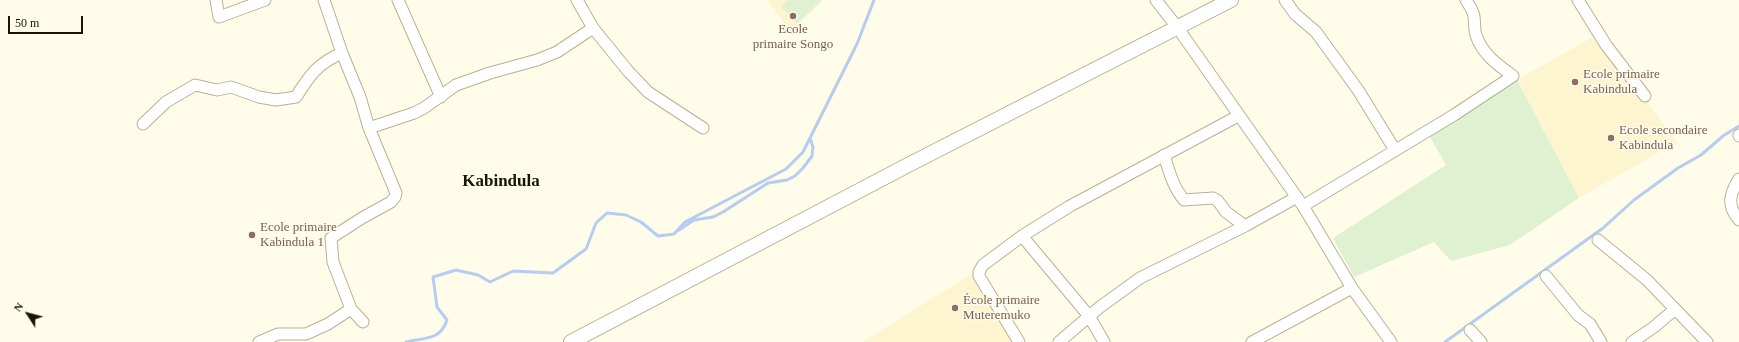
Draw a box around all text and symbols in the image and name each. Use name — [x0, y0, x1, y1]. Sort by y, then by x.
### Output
scale bar — [10, 8, 85, 34]
marker: Ecole primaire Songo — [788, 11, 798, 21]
text: 50 m — [15, 16, 39, 30]
place label: Ecole primaire Songo — [753, 22, 833, 53]
place label: Ecole primaire Kabindula — [1583, 67, 1660, 98]
marker: Ecole primaire Kabindula — [1570, 77, 1580, 87]
place label: Ecole secondaire Kabindula — [1619, 123, 1707, 154]
marker: Ecole secondaire Kabindula — [1606, 133, 1616, 143]
district label: Kabindula — [462, 172, 540, 192]
place label: Ecole primaire Kabindula 1 — [260, 220, 337, 251]
marker: Ecole primaire Kabindula 1 — [247, 230, 257, 240]
place label: École primaire Muteremuko — [963, 293, 1040, 324]
north arrow — [8, 294, 48, 334]
text: N — [11, 300, 25, 314]
marker: École primaire Muteremuko — [950, 303, 960, 313]

